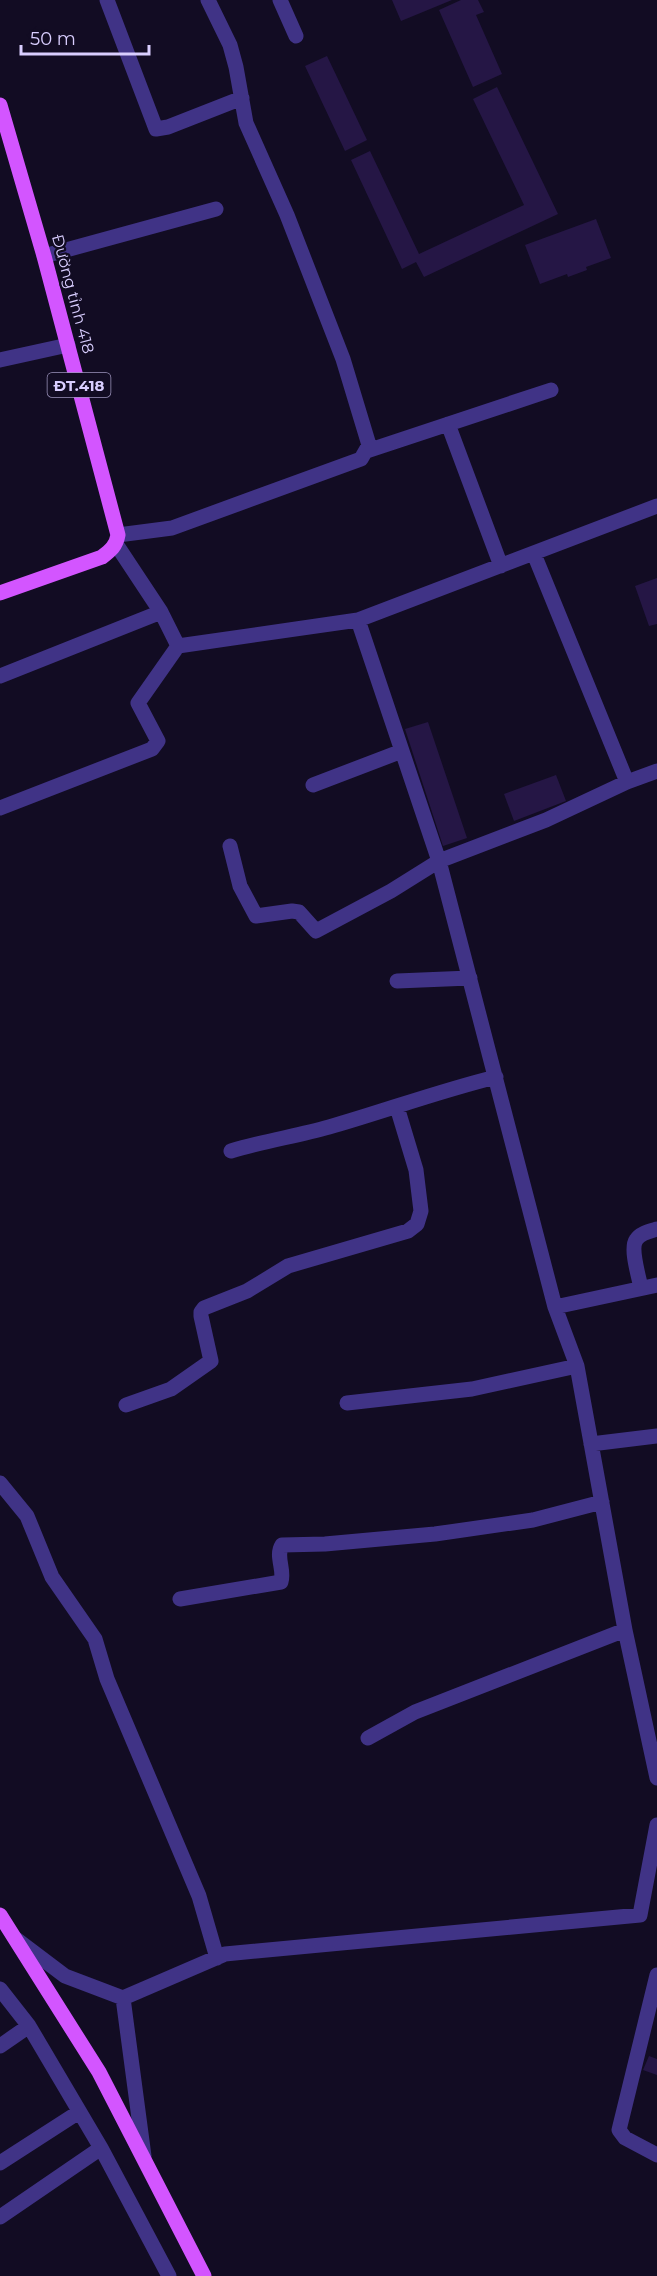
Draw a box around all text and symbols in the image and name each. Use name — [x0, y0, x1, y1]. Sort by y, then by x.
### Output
scale bar — [21, 18, 148, 56]
text: 50 m — [30, 28, 76, 50]
street label: Đường tỉnh 418 — [48, 232, 98, 356]
road number: ĐT.418 — [48, 373, 110, 397]

